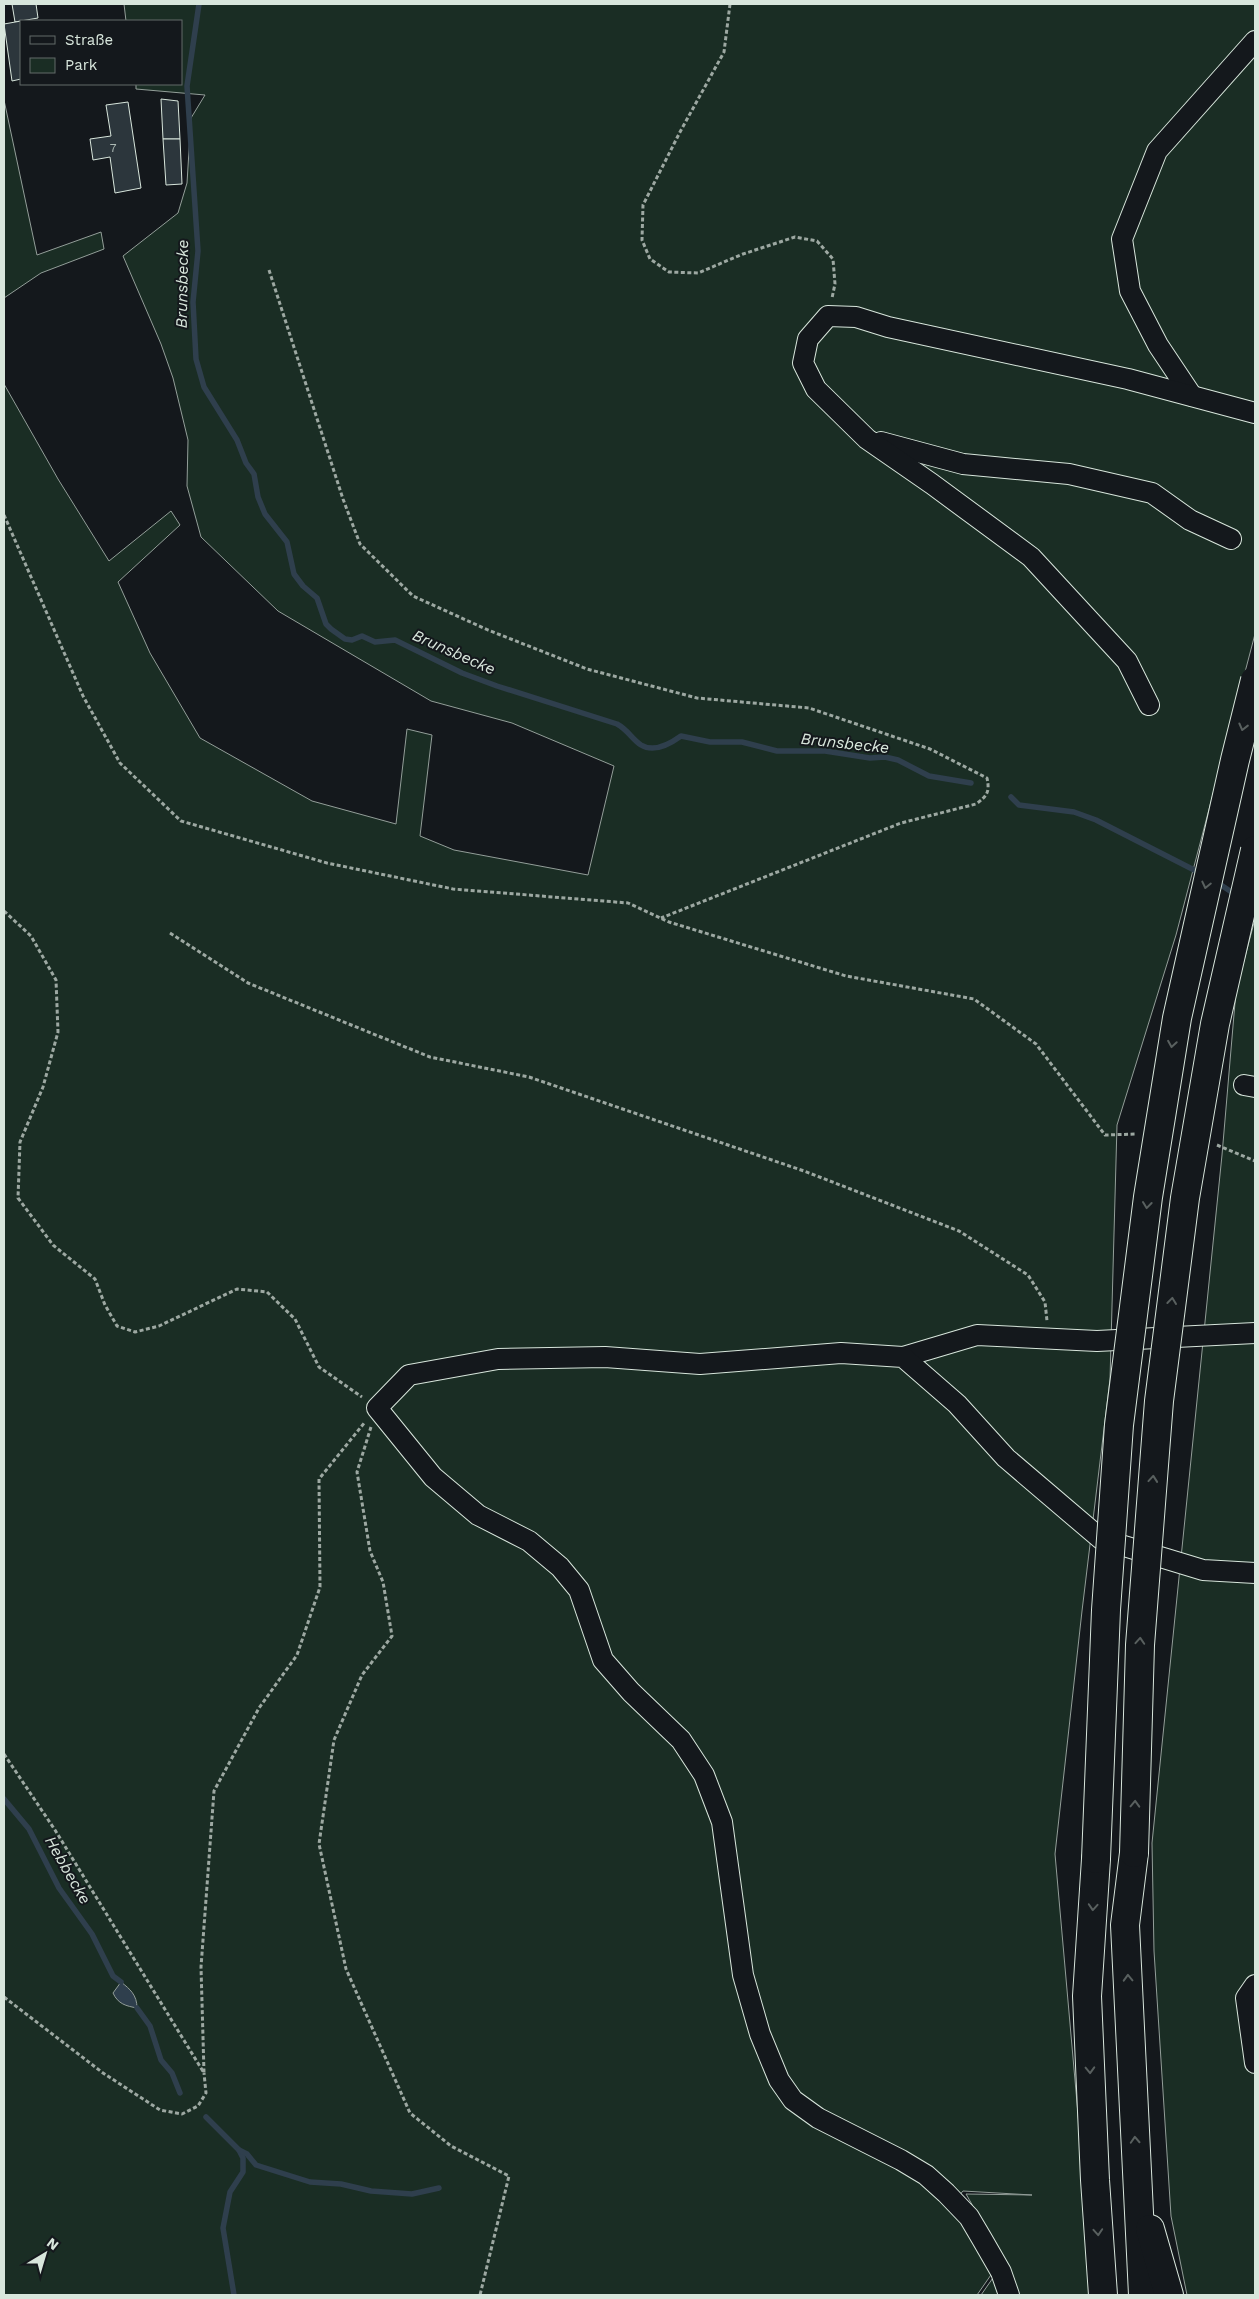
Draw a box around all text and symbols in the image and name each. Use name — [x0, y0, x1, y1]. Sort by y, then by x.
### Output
legend — [20, 20, 182, 85]
text: Straße — [65, 31, 113, 49]
text: Park — [65, 56, 98, 74]
house number: 7 — [110, 141, 117, 155]
water label: Brunsbecke — [172, 239, 192, 329]
water label: Brunsbecke — [410, 625, 498, 679]
one-way arrow — [1238, 723, 1249, 732]
water label: Brunsbecke — [800, 729, 890, 757]
one-way arrow — [1201, 881, 1212, 890]
one-way arrow — [1168, 1040, 1178, 1049]
one-way arrow — [1142, 1201, 1153, 1209]
one-way arrow — [1166, 1296, 1177, 1304]
one-way arrow — [1147, 1475, 1158, 1483]
one-way arrow — [1134, 1637, 1145, 1645]
one-way arrow — [1130, 1800, 1141, 1808]
water label: Hebbecke — [41, 1833, 95, 1907]
one-way arrow — [1087, 1904, 1098, 1912]
one-way arrow — [1122, 1974, 1133, 1982]
one-way arrow — [1085, 2066, 1096, 2074]
one-way arrow — [1129, 2136, 1140, 2144]
one-way arrow — [1093, 2228, 1104, 2236]
north arrow — [20, 2229, 70, 2279]
text: N — [44, 2234, 62, 2253]

